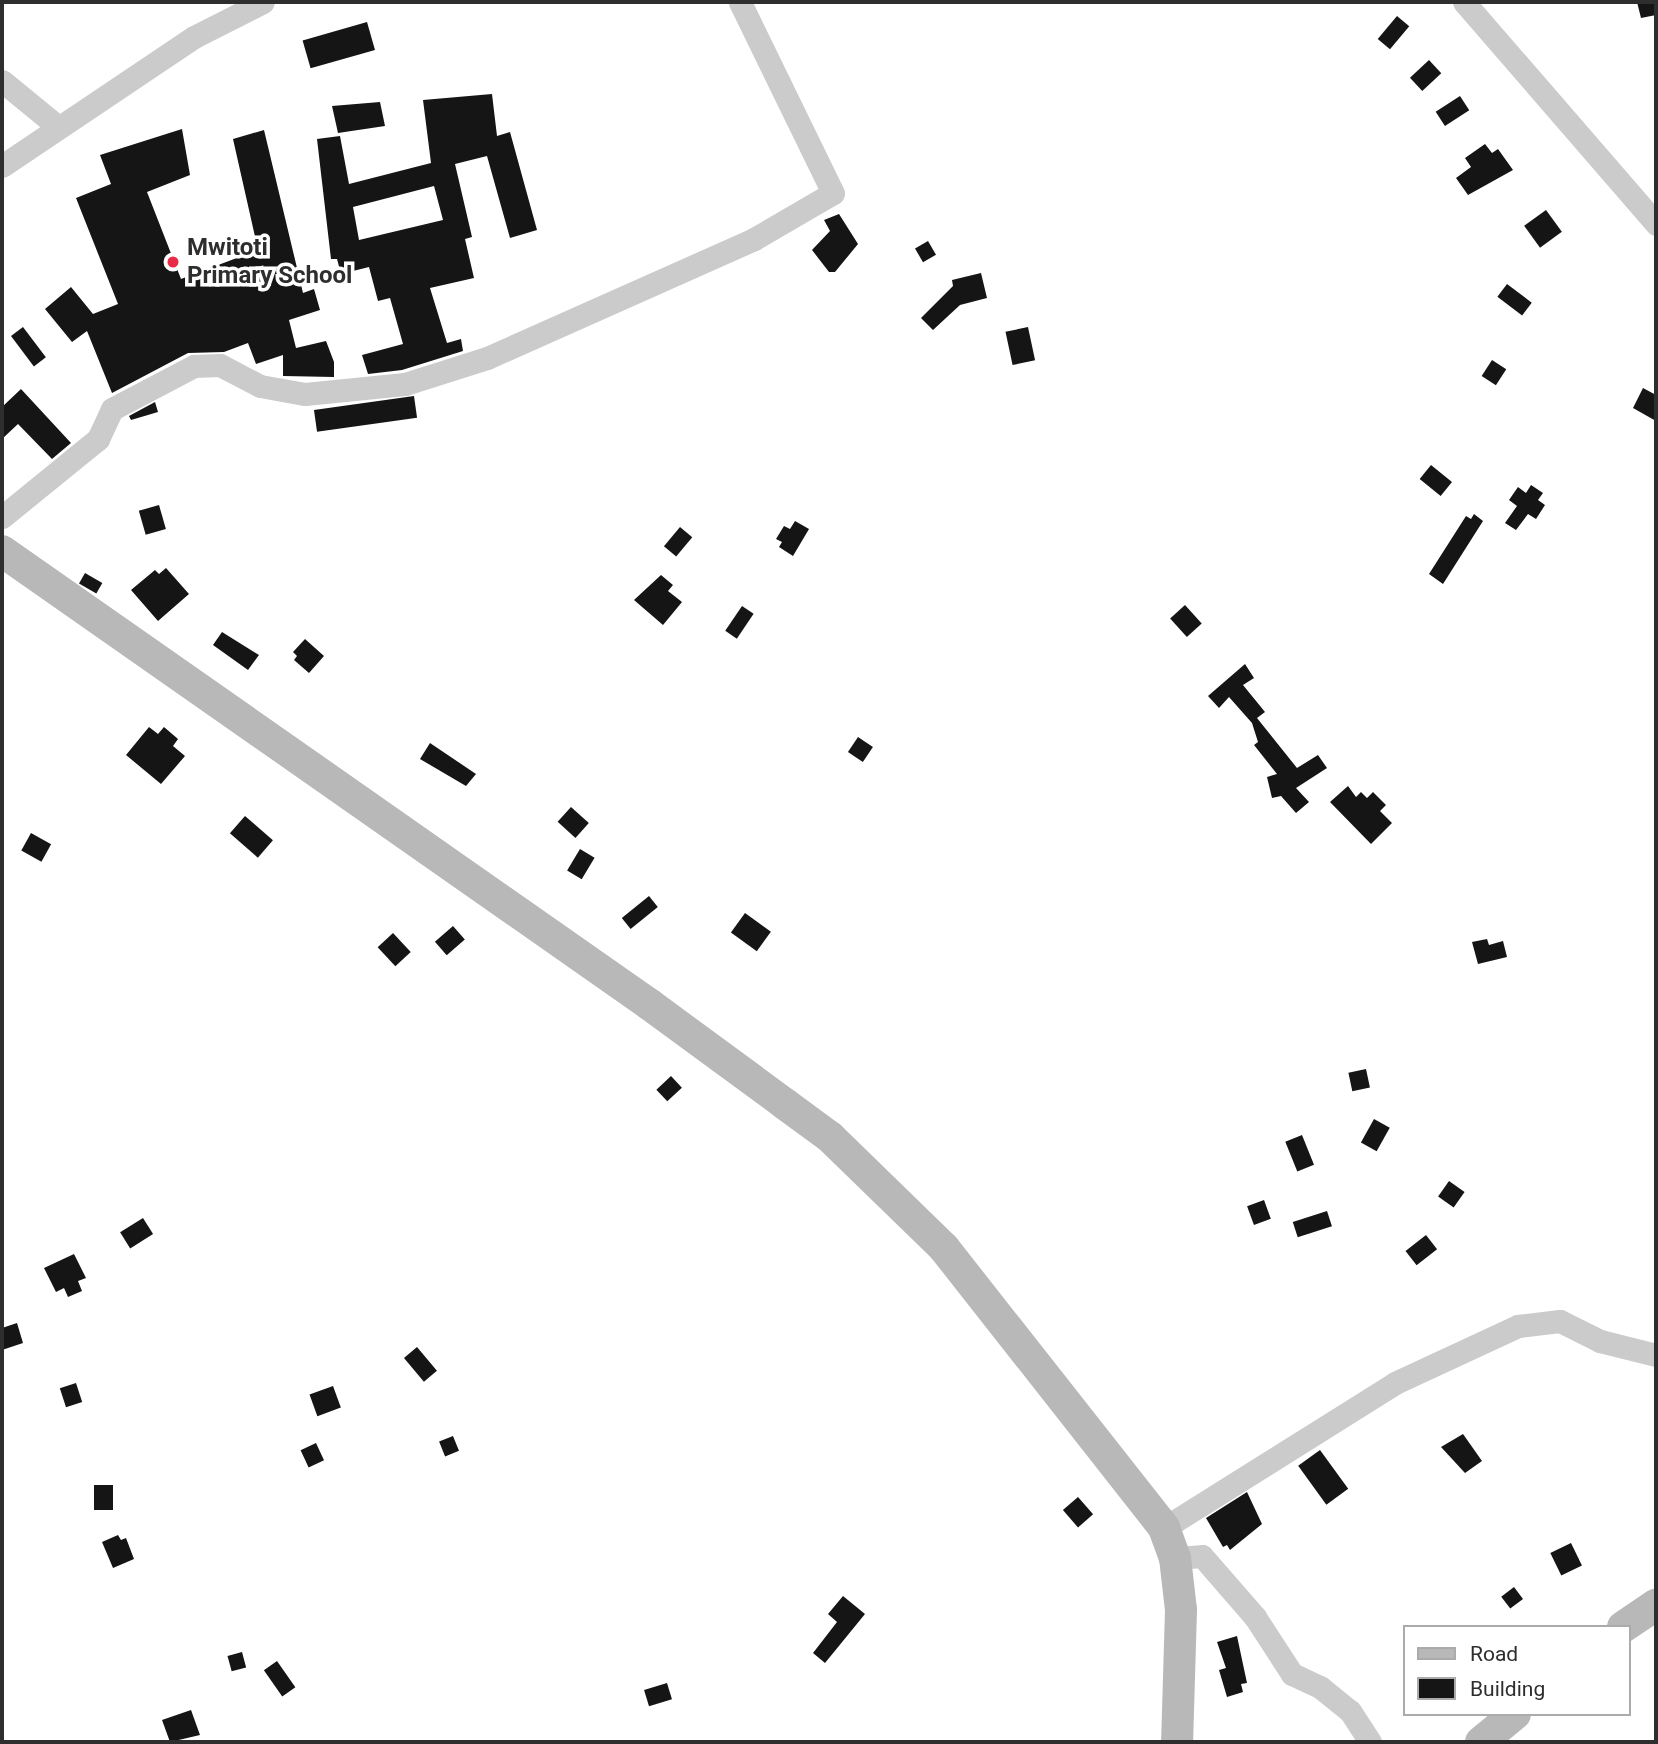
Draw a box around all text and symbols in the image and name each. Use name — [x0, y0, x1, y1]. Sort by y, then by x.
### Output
place label: Mwitoti Primary School — [187, 234, 352, 290]
marker: Mwitoti Primary School — [165, 254, 181, 270]
legend — [1402, 1625, 1630, 1716]
text: Road — [1470, 1642, 1518, 1666]
text: Building — [1470, 1677, 1545, 1701]

